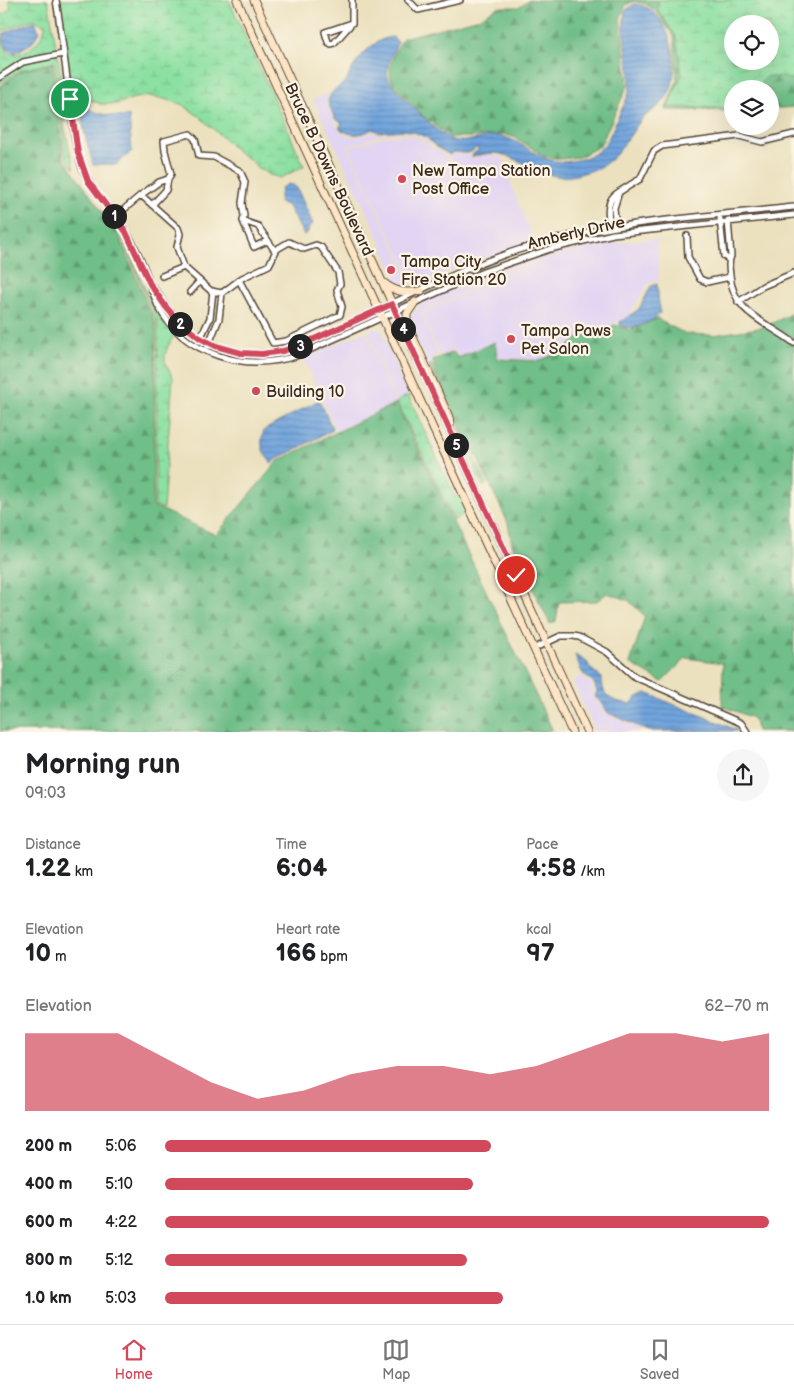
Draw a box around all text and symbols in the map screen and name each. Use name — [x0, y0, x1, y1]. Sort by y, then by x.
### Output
map controls — [724, 15, 779, 135]
button: locate — [724, 15, 779, 70]
pin — [49, 78, 91, 120]
street label: Bruce B Downs Boulevard — [280, 80, 377, 259]
button: layers — [724, 80, 779, 135]
icon: arrive — [56, 85, 84, 113]
place label: New Tampa Station Post Office — [412, 162, 551, 199]
marker: New Tampa Station Post Office — [396, 173, 408, 185]
pin: 1 — [102, 204, 126, 228]
text: 1 — [112, 208, 117, 225]
street label: Amberly Drive — [526, 213, 627, 254]
place label: Tampa City Fire Station 20 — [401, 253, 506, 290]
marker: Tampa City Fire Station 20 — [385, 264, 397, 276]
pin: 2 — [168, 312, 192, 336]
text: 2 — [176, 316, 185, 333]
pin: 4 — [390, 316, 416, 342]
text: 4 — [399, 321, 408, 338]
place label: Tampa Paws Pet Salon — [521, 322, 611, 359]
marker: Tampa Paws Pet Salon — [505, 333, 517, 345]
pin: 3 — [288, 334, 312, 358]
text: 3 — [296, 338, 305, 355]
place label: Building 10 — [266, 383, 344, 402]
marker: Building 10 — [250, 385, 262, 397]
pin: 5 — [444, 432, 468, 458]
text: 5 — [452, 437, 461, 454]
pin — [495, 554, 537, 596]
icon: check — [502, 561, 530, 589]
text: Morning run — [25, 748, 180, 781]
button: share — [717, 749, 769, 801]
text: 09:03 — [25, 784, 66, 803]
text: Distance — [25, 836, 81, 853]
text: Time — [276, 836, 307, 853]
text: Pace — [526, 836, 558, 853]
text: 1.22 — [25, 853, 71, 884]
text: 6:04 — [276, 853, 327, 884]
text: 4:58 — [526, 853, 577, 884]
text: km — [71, 863, 93, 880]
text: /km — [577, 863, 605, 880]
text: Elevation — [25, 921, 83, 938]
text: Heart rate — [276, 921, 340, 938]
text: kcal — [526, 921, 551, 938]
text: 10 — [25, 938, 51, 969]
text: 166 — [276, 938, 316, 969]
text: 97 — [526, 938, 555, 969]
text: m — [51, 948, 66, 965]
text: bpm — [316, 948, 348, 965]
text: Elevation — [25, 997, 92, 1016]
text: 62–70 m — [704, 997, 769, 1016]
text: 200 m — [25, 1137, 72, 1156]
text: 5:06 — [105, 1137, 137, 1156]
text: 400 m — [25, 1175, 72, 1194]
text: 5:10 — [105, 1175, 133, 1194]
text: 600 m — [25, 1213, 73, 1232]
text: 4:22 — [105, 1213, 137, 1232]
text: 800 m — [25, 1251, 73, 1270]
text: 5:12 — [105, 1251, 133, 1270]
text: 1.0 km — [25, 1289, 72, 1308]
text: 5:03 — [105, 1289, 137, 1308]
tab: Home — [115, 1336, 153, 1383]
tab: Map — [382, 1336, 410, 1383]
tab: Saved — [640, 1336, 679, 1383]

